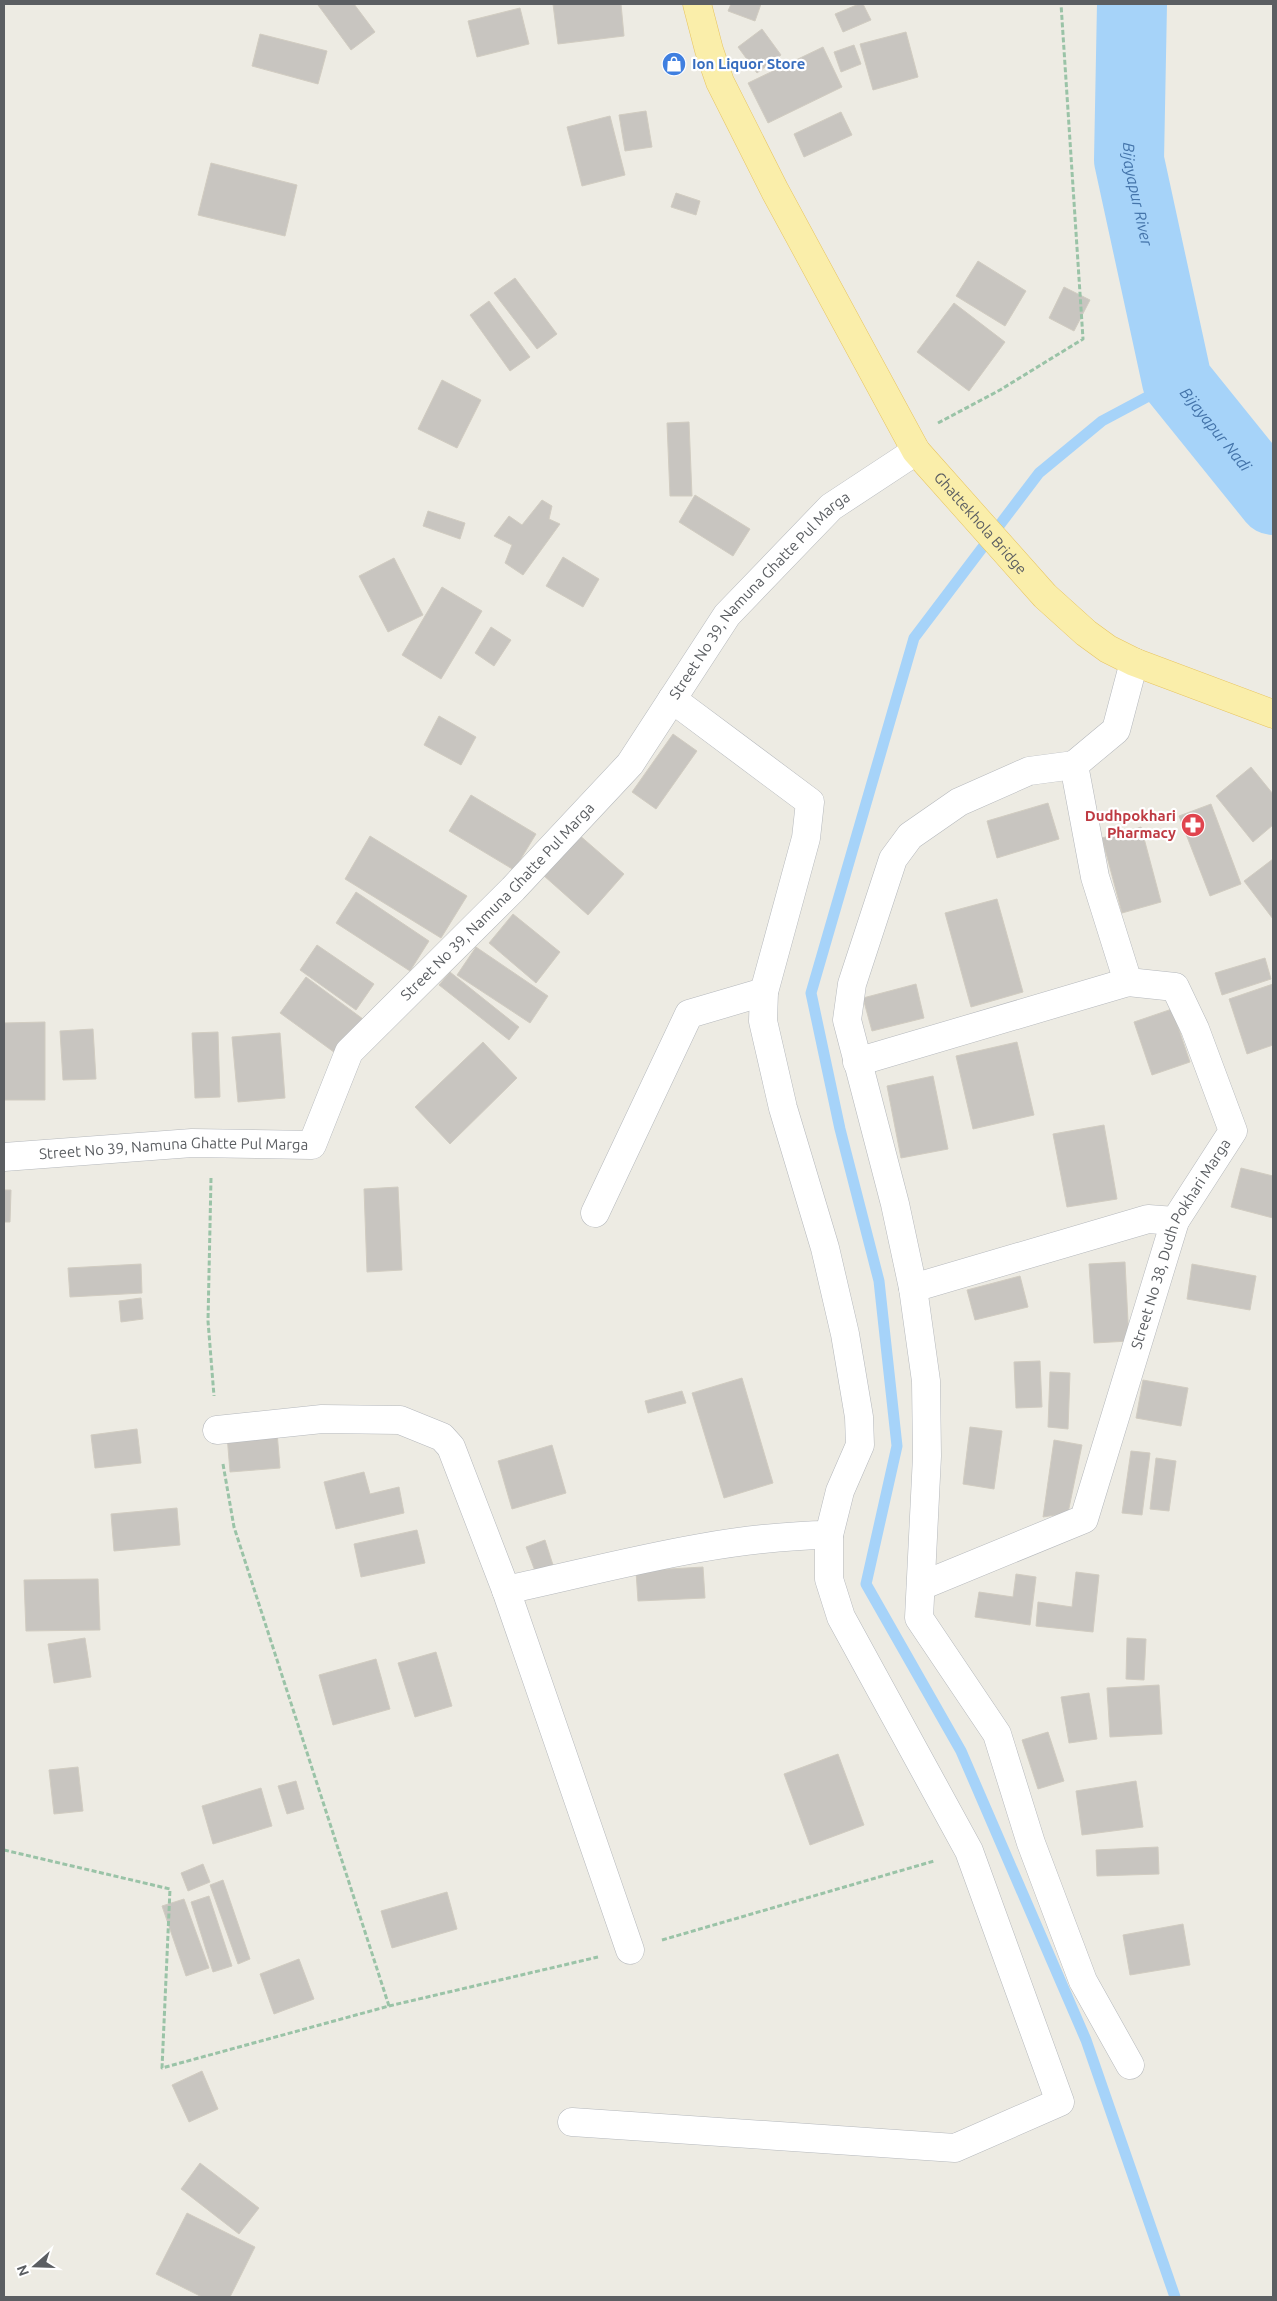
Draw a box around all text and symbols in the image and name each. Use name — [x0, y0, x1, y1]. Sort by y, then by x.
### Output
shop icon: Ion Liquor Store — [661, 51, 687, 77]
place label: Ion Liquor Store — [692, 55, 805, 72]
water label: Bijayapur River — [1120, 142, 1157, 248]
water label: Bijayapur Nadi — [1177, 384, 1256, 475]
street label: Ghattekhola Bridge — [931, 468, 1031, 578]
street label: Street No 39, Namuna Ghatte Pul Marga — [666, 488, 853, 702]
street label: Street No 39, Namuna Ghatte Pul Marga — [397, 799, 597, 1004]
place label: Dudhpokhari Pharmacy — [1085, 807, 1176, 841]
pharmacy icon: Dudhpokhari Pharmacy — [1180, 812, 1206, 838]
street label: Street No 39, Namuna Ghatte Pul Marga — [38, 1134, 308, 1162]
street label: Street No 38, Dudh Pokhari Marga — [1127, 1136, 1234, 1351]
north arrow — [10, 2241, 60, 2291]
text: N — [13, 2263, 32, 2278]

